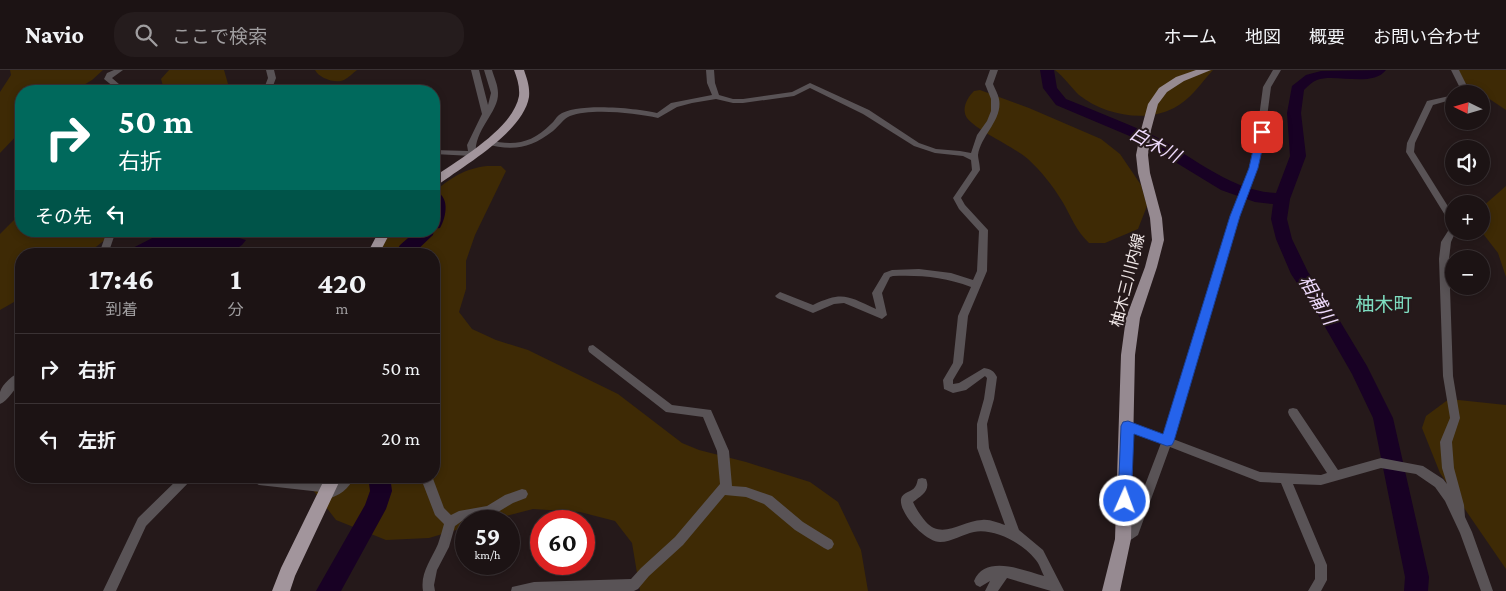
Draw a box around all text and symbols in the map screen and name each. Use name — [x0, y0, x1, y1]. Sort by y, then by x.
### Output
search box — [114, 12, 464, 57]
text: Navio — [25, 21, 84, 48]
icon: search — [132, 21, 160, 49]
text: ここで検索 — [172, 26, 267, 47]
text: ホーム — [1164, 27, 1217, 47]
text: 地図 — [1245, 27, 1281, 47]
text: 概要 — [1309, 27, 1345, 47]
text: お問い合わせ — [1373, 27, 1481, 47]
north arrow — [1445, 85, 1490, 130]
map controls — [1445, 85, 1490, 295]
text: 50 m — [118, 102, 193, 141]
icon: right — [35, 105, 100, 170]
pin — [1241, 111, 1283, 153]
icon: arrive — [1248, 118, 1276, 146]
water label: 白木川 — [1126, 123, 1185, 167]
button: sound — [1445, 140, 1490, 185]
text: 右折 — [118, 149, 162, 174]
button: + — [1445, 195, 1490, 240]
icon: left — [102, 200, 130, 228]
text: その先 — [35, 206, 92, 227]
street label: 柚木三川内線 — [1108, 231, 1147, 329]
button: − — [1445, 250, 1490, 295]
text: 17:46 — [88, 262, 154, 295]
text: 1 — [230, 262, 241, 295]
text: 420 — [317, 266, 367, 299]
water label: 相浦川 — [1295, 272, 1341, 330]
district label: 柚木町 — [1355, 294, 1413, 315]
text: m — [335, 300, 348, 317]
text: 到着 — [105, 301, 137, 318]
text: 分 — [228, 301, 244, 318]
icon: right — [35, 355, 63, 383]
text: 50 m — [381, 358, 420, 379]
text: 右折 — [78, 360, 116, 381]
icon: left — [35, 425, 63, 453]
text: 20 m — [381, 428, 420, 449]
text: 左折 — [78, 430, 116, 451]
position arrow — [1098, 474, 1150, 526]
speed limit sign: 60 — [530, 510, 595, 575]
text: 59 — [475, 523, 500, 550]
text: km/h — [475, 548, 500, 562]

